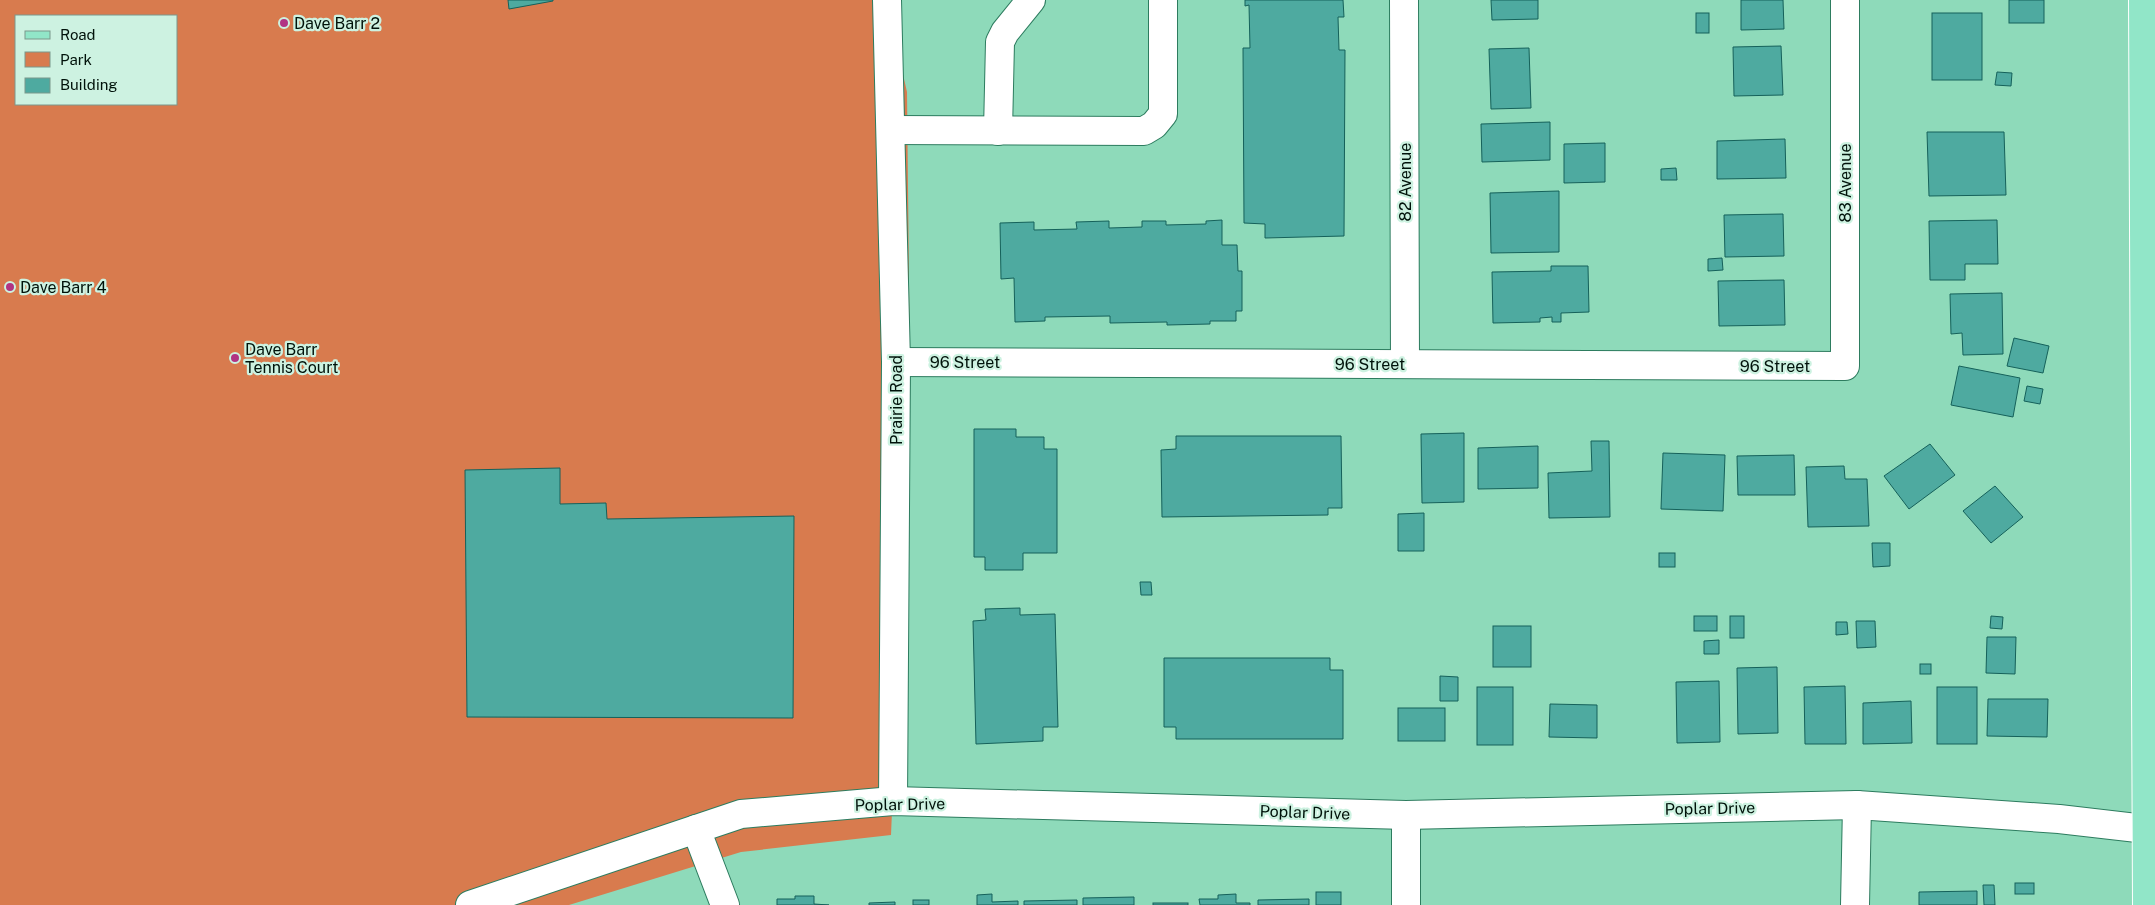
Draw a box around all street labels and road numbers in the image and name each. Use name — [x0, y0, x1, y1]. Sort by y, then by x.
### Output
street label: 82 Avenue — [1396, 143, 1415, 221]
street label: 83 Avenue — [1836, 143, 1855, 223]
street label: 96 Street — [930, 353, 1000, 372]
street label: Prairie Road — [887, 355, 906, 445]
street label: 96 Street — [1335, 355, 1405, 374]
street label: 96 Street — [1740, 357, 1810, 376]
street label: Poplar Drive — [855, 794, 946, 815]
street label: Poplar Drive — [1665, 798, 1756, 819]
street label: Poplar Drive — [1259, 801, 1351, 824]

